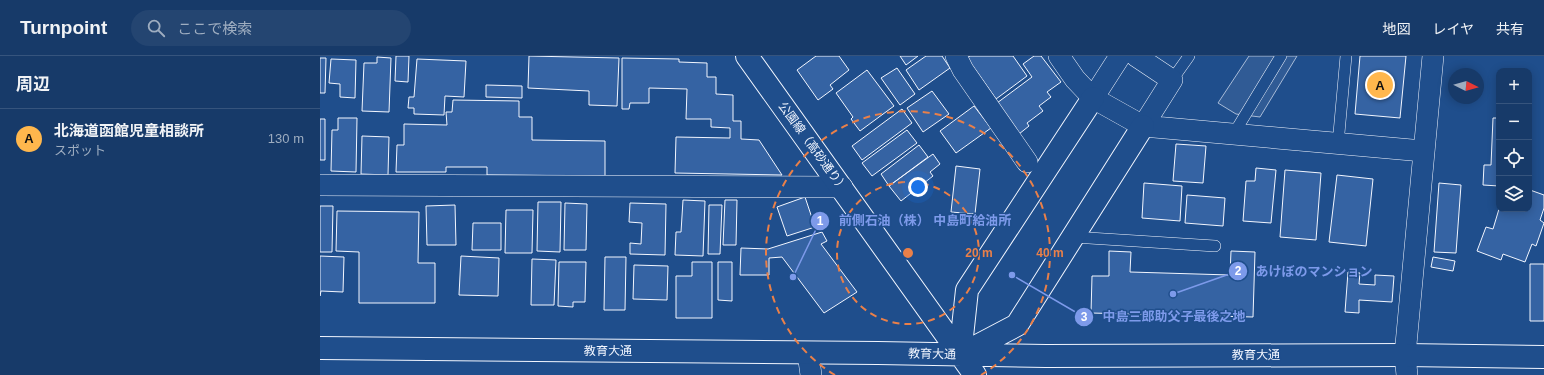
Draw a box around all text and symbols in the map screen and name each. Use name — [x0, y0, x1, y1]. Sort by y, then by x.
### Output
search box — [131, 10, 411, 46]
text: Turnpoint — [20, 17, 107, 38]
icon: search — [145, 17, 167, 39]
text: ここで検索 — [177, 20, 252, 37]
text: 地図 — [1382, 21, 1410, 37]
text: レイヤ — [1432, 21, 1474, 37]
text: 共有 — [1496, 21, 1524, 37]
north arrow — [1448, 68, 1484, 104]
map controls — [1496, 68, 1532, 212]
button: + — [1496, 68, 1532, 104]
pin: A — [1367, 70, 1393, 100]
text: 周辺 — [16, 75, 50, 94]
street label: 公園線（高砂通り） — [776, 99, 850, 195]
button: − — [1496, 104, 1532, 140]
text: 北海道函館児童相談所 — [54, 122, 204, 139]
text: A — [24, 131, 34, 146]
text: 130 m — [268, 131, 304, 146]
button: locate — [1496, 140, 1532, 176]
text: スポット — [54, 143, 106, 158]
button: layers — [1496, 176, 1532, 212]
your location — [908, 177, 928, 197]
callout: 前側石油（株） 中島町給油所 — [810, 208, 1019, 233]
text: 前側石油（株） 中島町給油所 — [839, 213, 1011, 228]
text: 1 — [817, 214, 824, 228]
centre of rings — [901, 246, 915, 260]
text: 20 m — [965, 246, 993, 260]
text: 40 m — [1036, 246, 1064, 260]
callout: あけぼのマンション — [1228, 259, 1381, 284]
text: 2 — [1235, 264, 1242, 278]
text: あけぼのマンション — [1255, 264, 1373, 279]
callout: 中島三郎助父子最後之地 — [1074, 304, 1253, 329]
text: 中島三郎助父子最後之地 — [1102, 309, 1246, 324]
text: 3 — [1081, 310, 1088, 324]
street label: 教育大通 — [584, 344, 632, 358]
street label: 教育大通 — [908, 347, 956, 361]
street label: 教育大通 — [1232, 348, 1280, 362]

